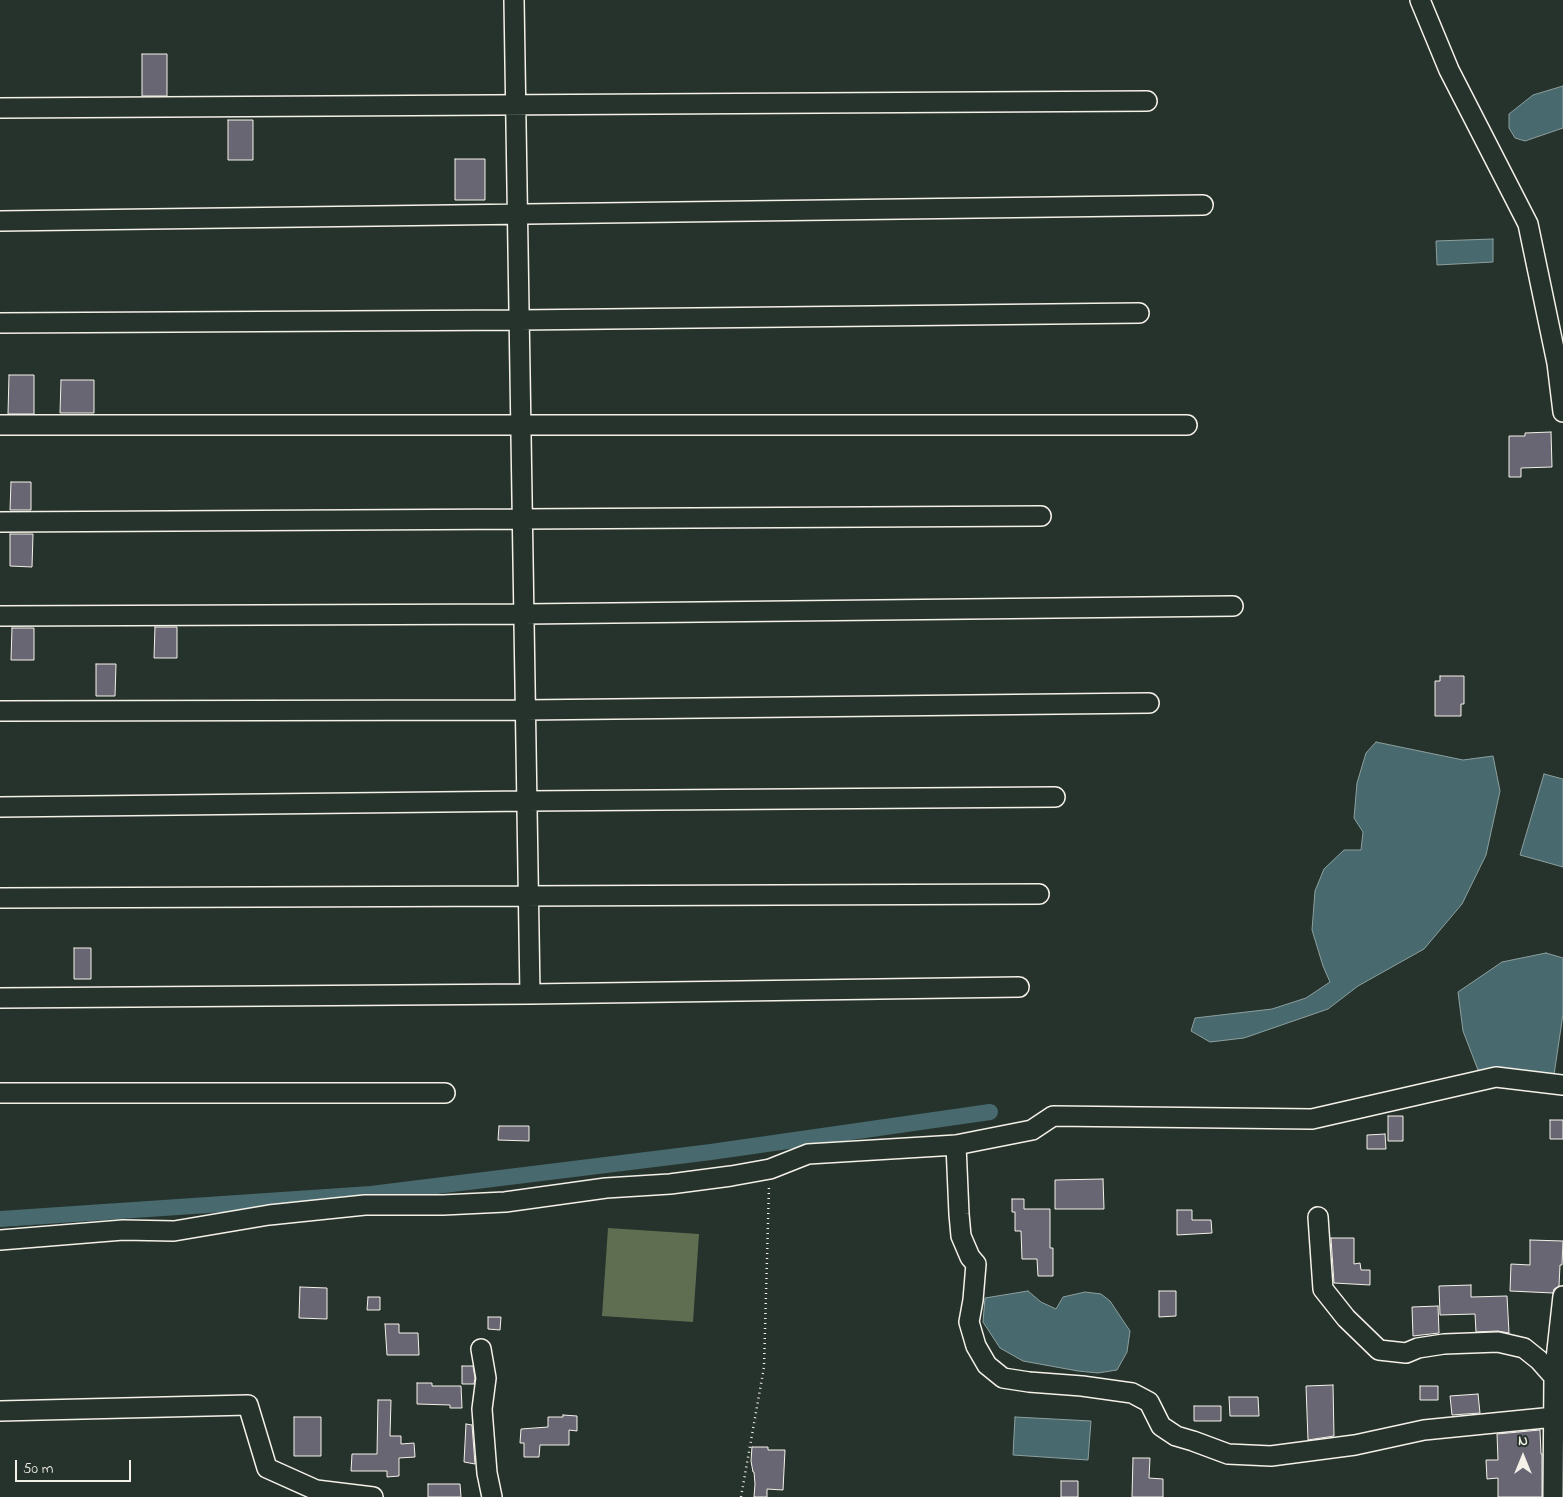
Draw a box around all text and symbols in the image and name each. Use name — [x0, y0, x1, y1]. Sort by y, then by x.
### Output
text: N — [1518, 1431, 1528, 1452]
north arrow — [1498, 1432, 1548, 1482]
scale bar — [18, 1450, 134, 1482]
text: 50 m — [23, 1458, 53, 1480]

